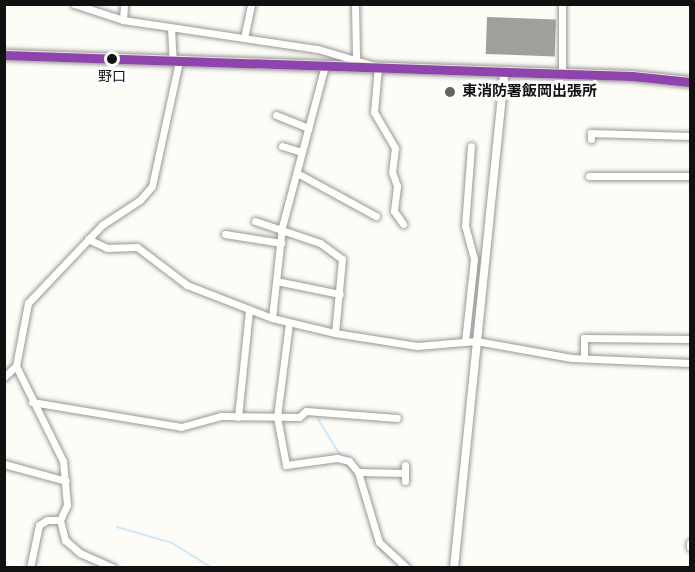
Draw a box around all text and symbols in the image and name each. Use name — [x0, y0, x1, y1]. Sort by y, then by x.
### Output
marker: 野口 — [106, 53, 118, 65]
place label: 野口 — [98, 68, 126, 84]
place label: 東消防署飯岡出張所 — [462, 83, 597, 101]
marker: 東消防署飯岡出張所 — [443, 85, 457, 99]

